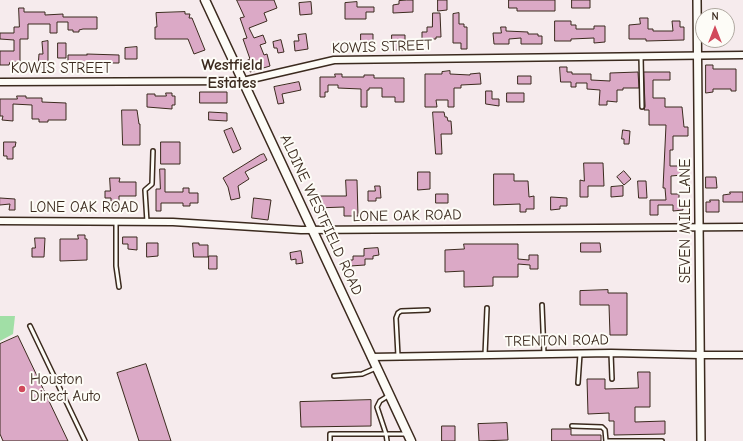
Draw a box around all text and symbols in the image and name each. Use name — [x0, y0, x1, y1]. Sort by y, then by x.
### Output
north arrow — [695, 8, 735, 48]
text: N — [711, 10, 719, 23]
street label: KOWIS STREET — [332, 36, 432, 58]
district label: Westfield Estates — [201, 55, 263, 93]
street label: KOWIS STREET — [11, 60, 111, 78]
street label: ALDINE WESTFIELD ROAD — [276, 132, 366, 298]
street label: SEVEN MILE LANE — [677, 159, 695, 283]
street label: LONE OAK ROAD — [29, 199, 139, 217]
street label: LONE OAK ROAD — [352, 206, 462, 226]
street label: TRENTON ROAD — [505, 331, 609, 351]
place label: Houston Direct Auto — [30, 371, 101, 406]
marker: Houston Direct Auto — [17, 384, 27, 394]

